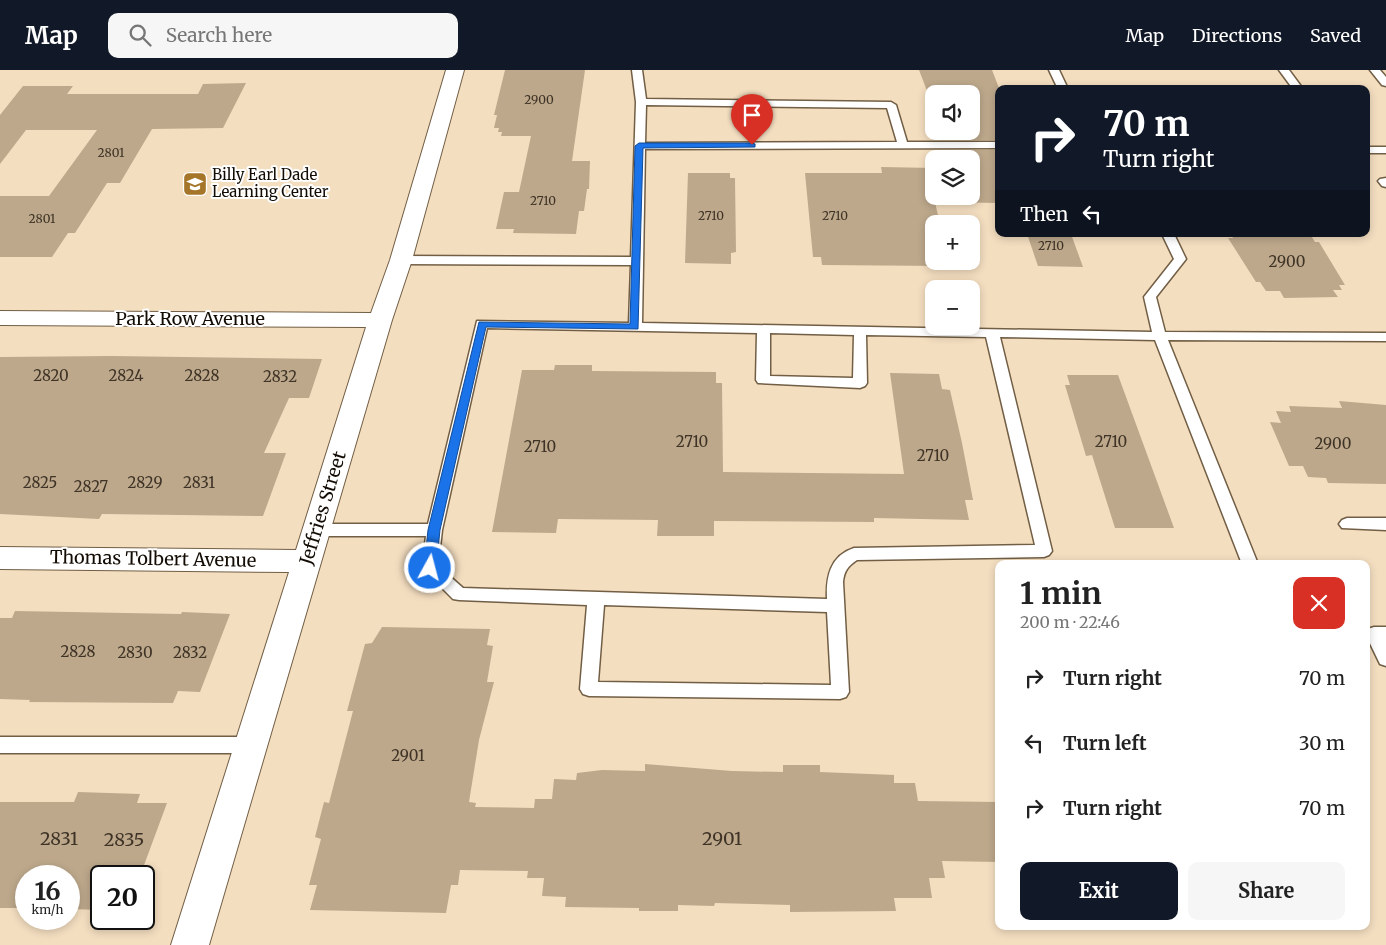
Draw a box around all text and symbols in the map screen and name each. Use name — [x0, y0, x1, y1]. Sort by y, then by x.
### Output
search box — [108, 13, 458, 58]
text: Map — [25, 20, 78, 51]
icon: search — [126, 21, 154, 49]
text: Search here — [166, 23, 272, 47]
text: Map — [1126, 24, 1164, 47]
text: Directions — [1192, 24, 1282, 47]
text: Saved — [1310, 24, 1361, 47]
map controls — [925, 85, 980, 335]
button: sound — [925, 85, 980, 140]
house number: 2900 — [524, 92, 554, 107]
pin — [731, 94, 773, 145]
icon: arrive — [738, 101, 766, 129]
text: 70 m — [1103, 102, 1190, 146]
icon: right — [1020, 105, 1085, 170]
house number: 2801 — [98, 145, 125, 160]
text: Turn right — [1103, 145, 1214, 173]
button: layers — [925, 150, 980, 205]
place label: Billy Earl Dade Learning Center — [212, 165, 329, 201]
school or university icon: Billy Earl Dade Learning Center — [182, 171, 208, 197]
house number: 2710 — [530, 193, 556, 208]
icon: left — [1078, 200, 1106, 228]
text: Then — [1020, 202, 1068, 226]
house number: 2710 — [698, 208, 724, 223]
house number: 2710 — [822, 208, 848, 223]
house number: 2801 — [29, 211, 56, 226]
button: + — [925, 215, 980, 270]
house number: 2710 — [1038, 238, 1064, 253]
house number: 2900 — [1268, 252, 1306, 271]
button: − — [925, 280, 980, 335]
street label: Park Row Avenue — [115, 307, 265, 330]
house number: 2820 — [33, 366, 69, 385]
house number: 2824 — [108, 366, 144, 385]
house number: 2828 — [184, 366, 220, 385]
house number: 2832 — [263, 367, 297, 386]
house number: 2710 — [676, 432, 708, 451]
house number: 2710 — [1095, 432, 1127, 451]
house number: 2900 — [1314, 434, 1352, 453]
house number: 2710 — [524, 437, 556, 456]
house number: 2710 — [917, 446, 949, 465]
street label: Jeffries Street — [294, 448, 351, 568]
house number: 2825 — [23, 473, 57, 492]
house number: 2829 — [128, 473, 163, 492]
house number: 2831 — [183, 473, 215, 492]
house number: 2827 — [74, 477, 109, 496]
position arrow — [403, 541, 455, 593]
street label: Thomas Tolbert Avenue — [50, 545, 256, 572]
text: 1 min — [1020, 574, 1102, 612]
button: close — [1293, 577, 1345, 629]
text: 200 m · 22:46 — [1020, 612, 1120, 632]
house number: 2828 — [60, 642, 96, 661]
house number: 2830 — [117, 643, 153, 662]
house number: 2832 — [173, 643, 207, 662]
icon: right — [1020, 664, 1048, 692]
text: Turn right — [1063, 666, 1162, 690]
text: 70 m — [1299, 666, 1345, 690]
icon: left — [1020, 729, 1048, 757]
text: Turn left — [1063, 731, 1147, 755]
text: 30 m — [1299, 731, 1345, 755]
house number: 2901 — [391, 746, 425, 765]
icon: right — [1020, 794, 1048, 822]
text: Turn right — [1063, 796, 1162, 820]
text: 70 m — [1299, 796, 1345, 820]
house number: 2831 — [40, 827, 78, 850]
house number: 2901 — [702, 827, 742, 850]
house number: 2835 — [104, 828, 144, 851]
button: Exit — [1020, 862, 1178, 920]
button: Share — [1188, 862, 1345, 920]
speed limit sign: 20 — [90, 865, 155, 930]
text: 16 — [34, 875, 61, 907]
text: km/h — [32, 902, 63, 917]

